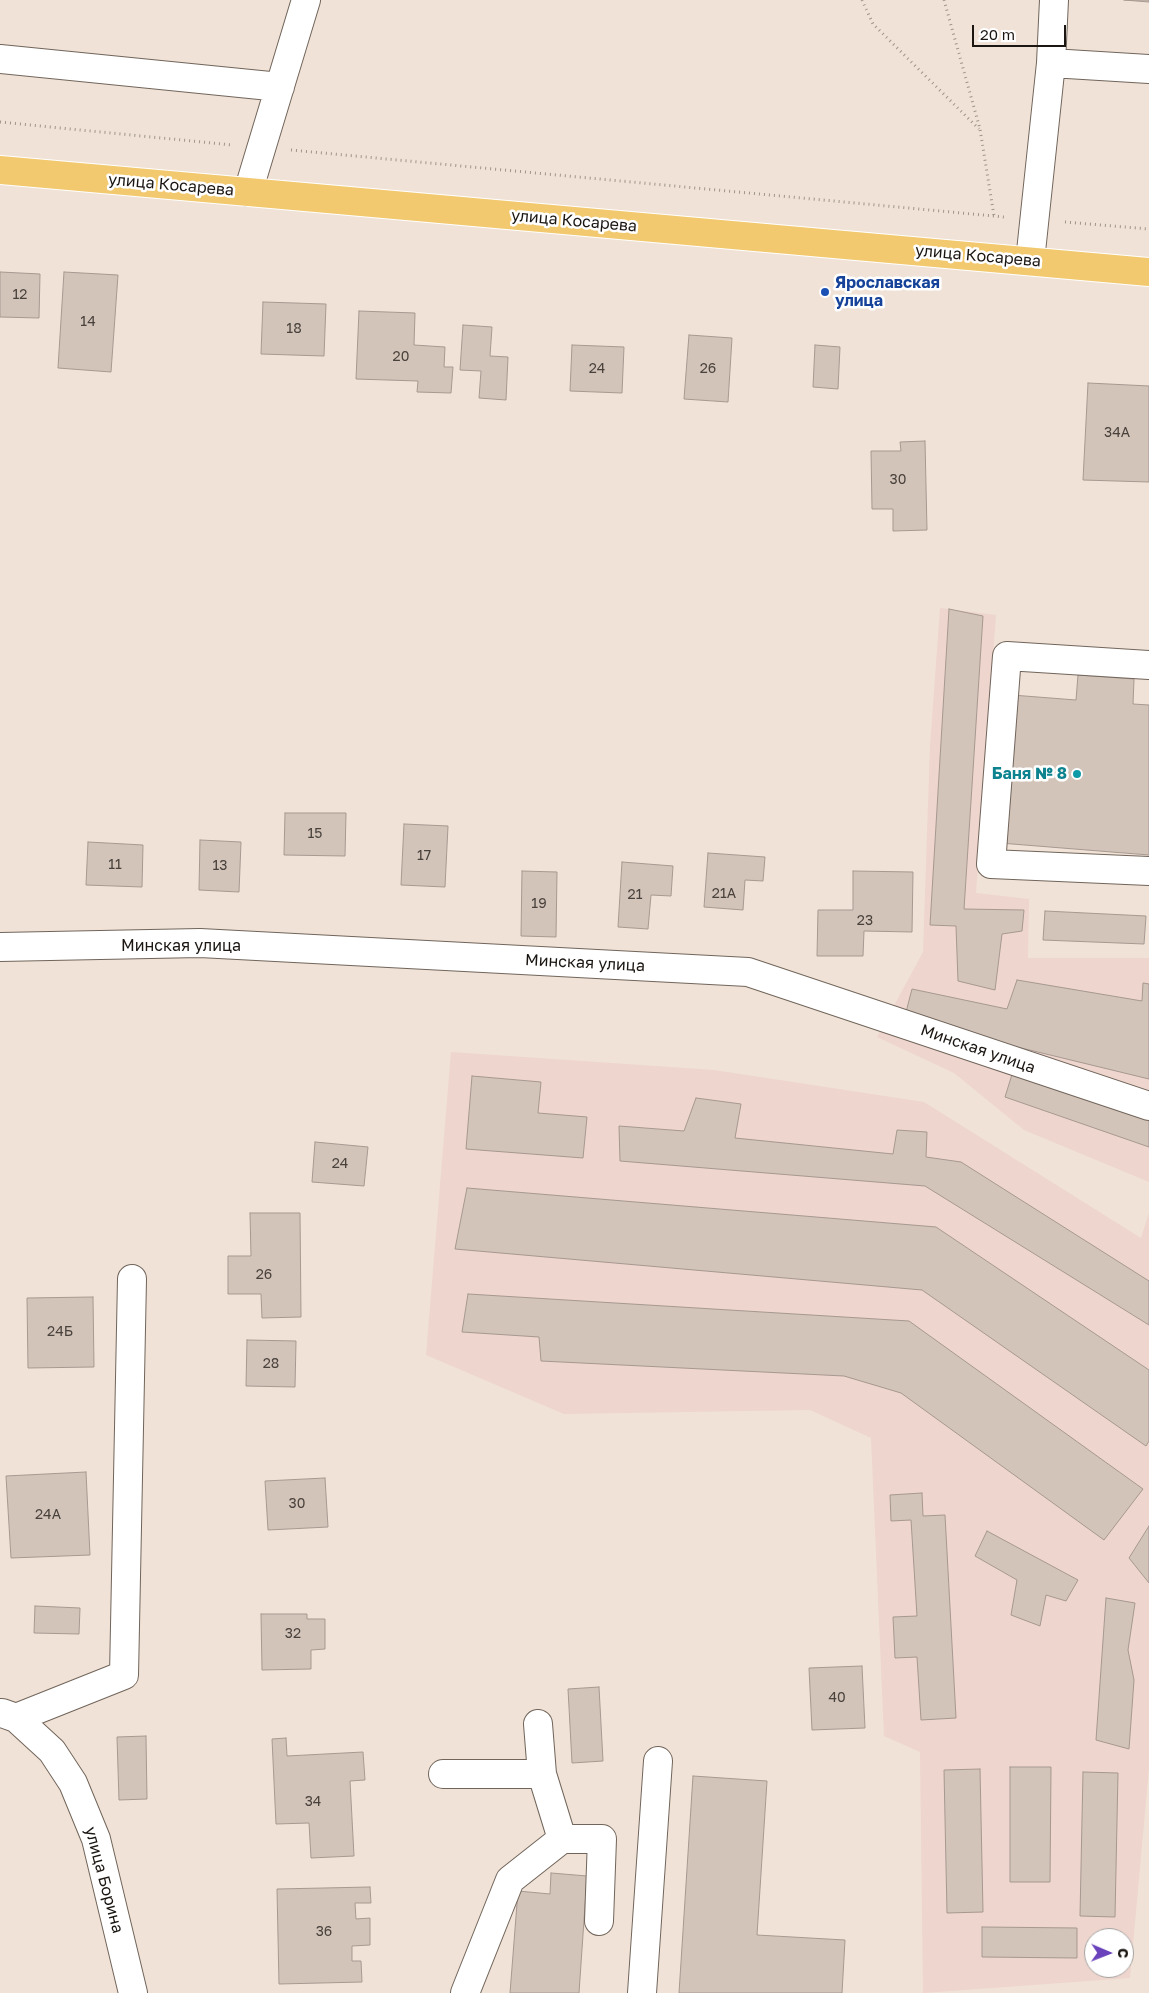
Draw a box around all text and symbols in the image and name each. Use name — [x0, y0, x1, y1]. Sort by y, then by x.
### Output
scale bar — [974, 15, 1068, 47]
text: 20 m — [980, 25, 1015, 43]
street label: улица Косарева — [107, 170, 235, 200]
street label: улица Косарева — [510, 206, 638, 236]
street label: улица Косарева — [914, 241, 1042, 271]
place label: Ярославская улица — [835, 273, 940, 311]
marker: Ярославская улица — [819, 286, 831, 298]
house number: 12 — [13, 287, 27, 303]
house number: 14 — [80, 314, 96, 330]
house number: 18 — [286, 321, 302, 337]
house number: 20 — [393, 349, 409, 365]
house number: 24 — [589, 361, 605, 377]
house number: 26 — [700, 361, 716, 377]
house number: 34А — [1104, 425, 1130, 441]
house number: 30 — [890, 472, 906, 488]
place label: Баня № 8 — [992, 764, 1067, 784]
marker: Баня № 8 — [1071, 768, 1083, 780]
house number: 15 — [308, 826, 322, 842]
house number: 17 — [417, 848, 431, 864]
house number: 11 — [108, 857, 122, 873]
house number: 13 — [213, 858, 227, 874]
house number: 21А — [712, 886, 736, 902]
house number: 21 — [628, 887, 642, 903]
house number: 19 — [531, 896, 547, 912]
house number: 23 — [857, 913, 873, 929]
street label: Минская улица — [121, 936, 241, 956]
street label: Минская улица — [525, 950, 645, 976]
street label: Минская улица — [918, 1020, 1038, 1078]
house number: 24 — [332, 1156, 348, 1172]
house number: 26 — [256, 1267, 272, 1283]
house number: 24Б — [47, 1324, 73, 1340]
house number: 28 — [263, 1356, 279, 1372]
house number: 30 — [289, 1496, 305, 1512]
house number: 24А — [35, 1507, 61, 1523]
house number: 32 — [285, 1626, 301, 1642]
house number: 40 — [828, 1690, 846, 1706]
house number: 34 — [305, 1794, 321, 1810]
street label: улица Борина — [81, 1825, 127, 1935]
house number: 36 — [316, 1924, 332, 1940]
north arrow — [1084, 1928, 1134, 1978]
text: С — [1115, 1948, 1132, 1958]

